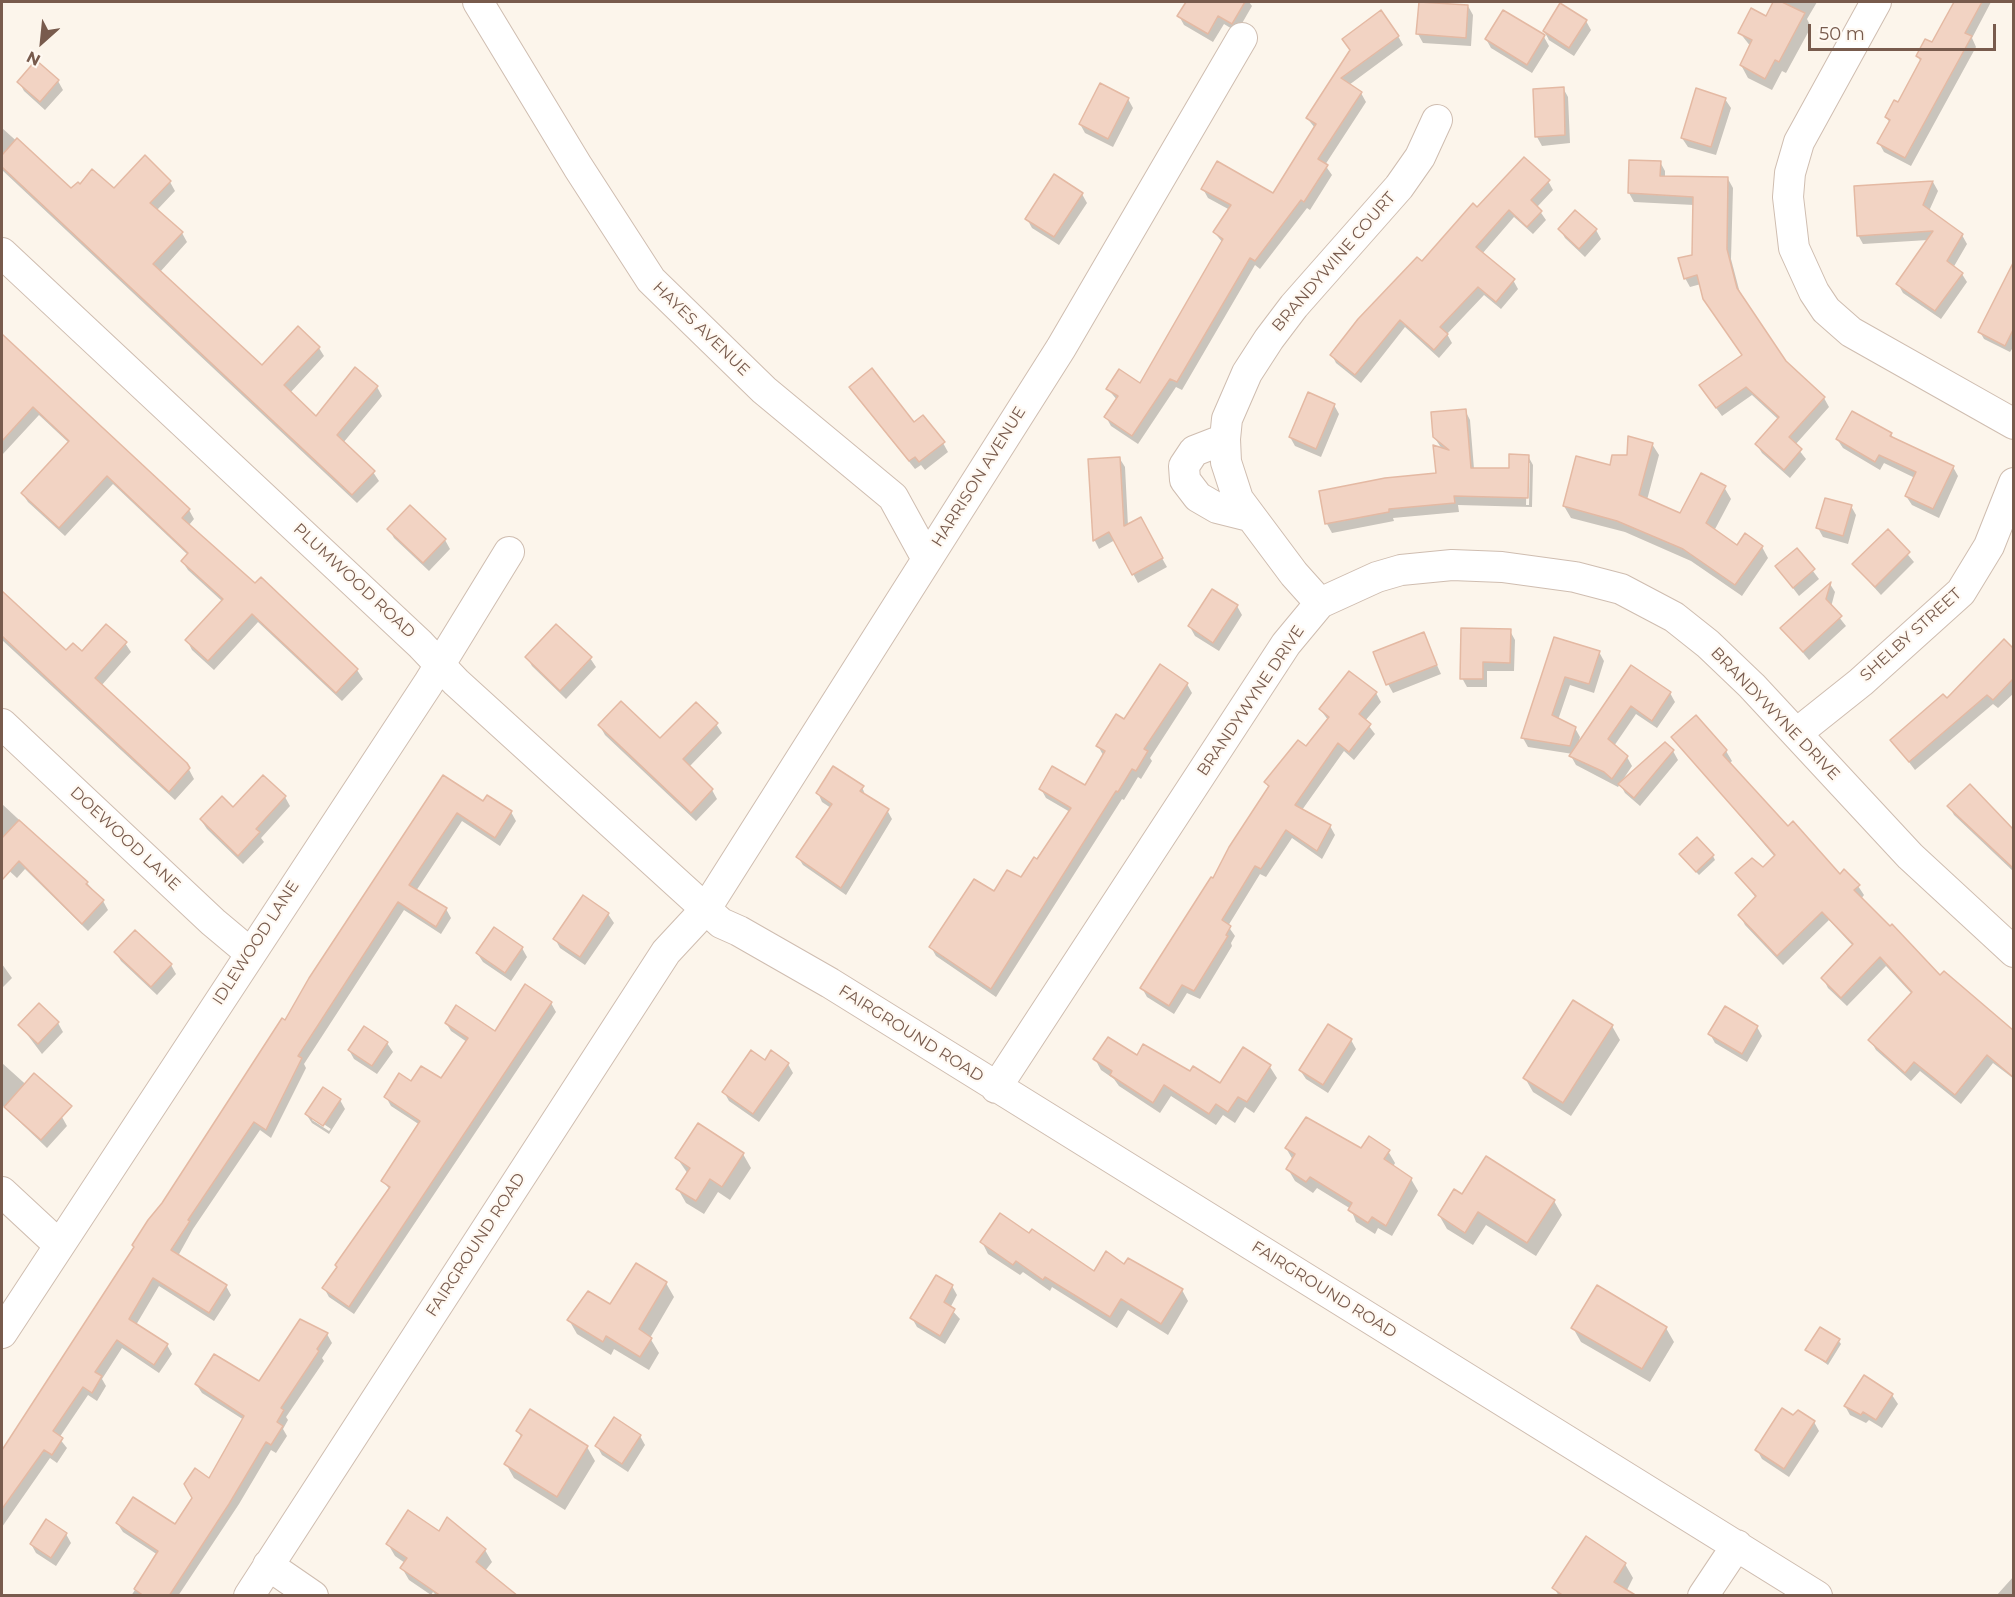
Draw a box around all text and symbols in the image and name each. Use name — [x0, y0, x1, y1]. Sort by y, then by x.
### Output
north arrow — [12, 12, 72, 72]
scale bar — [1811, 12, 1998, 50]
text: 50 m — [1819, 23, 1865, 45]
text: N — [24, 47, 44, 70]
street label: BRANDYWINE COURT — [1268, 188, 1400, 336]
street label: HAYES AVENUE — [649, 278, 753, 380]
street label: HARRISON AVENUE — [928, 403, 1030, 551]
street label: PLUMWOOD ROAD — [289, 520, 419, 642]
street label: SHELBY STREET — [1856, 584, 1966, 686]
street label: BRANDYWYNE DRIVE — [1194, 622, 1308, 780]
street label: BRANDYWYNE DRIVE — [1707, 644, 1843, 784]
street label: DOEWOOD LANE — [66, 783, 184, 895]
street label: IDLEWOOD LANE — [209, 877, 303, 1009]
street label: FAIRGROUND ROAD — [835, 981, 987, 1087]
street label: FAIRGROUND ROAD — [422, 1170, 530, 1320]
street label: FAIRGROUND ROAD — [1248, 1237, 1400, 1343]

